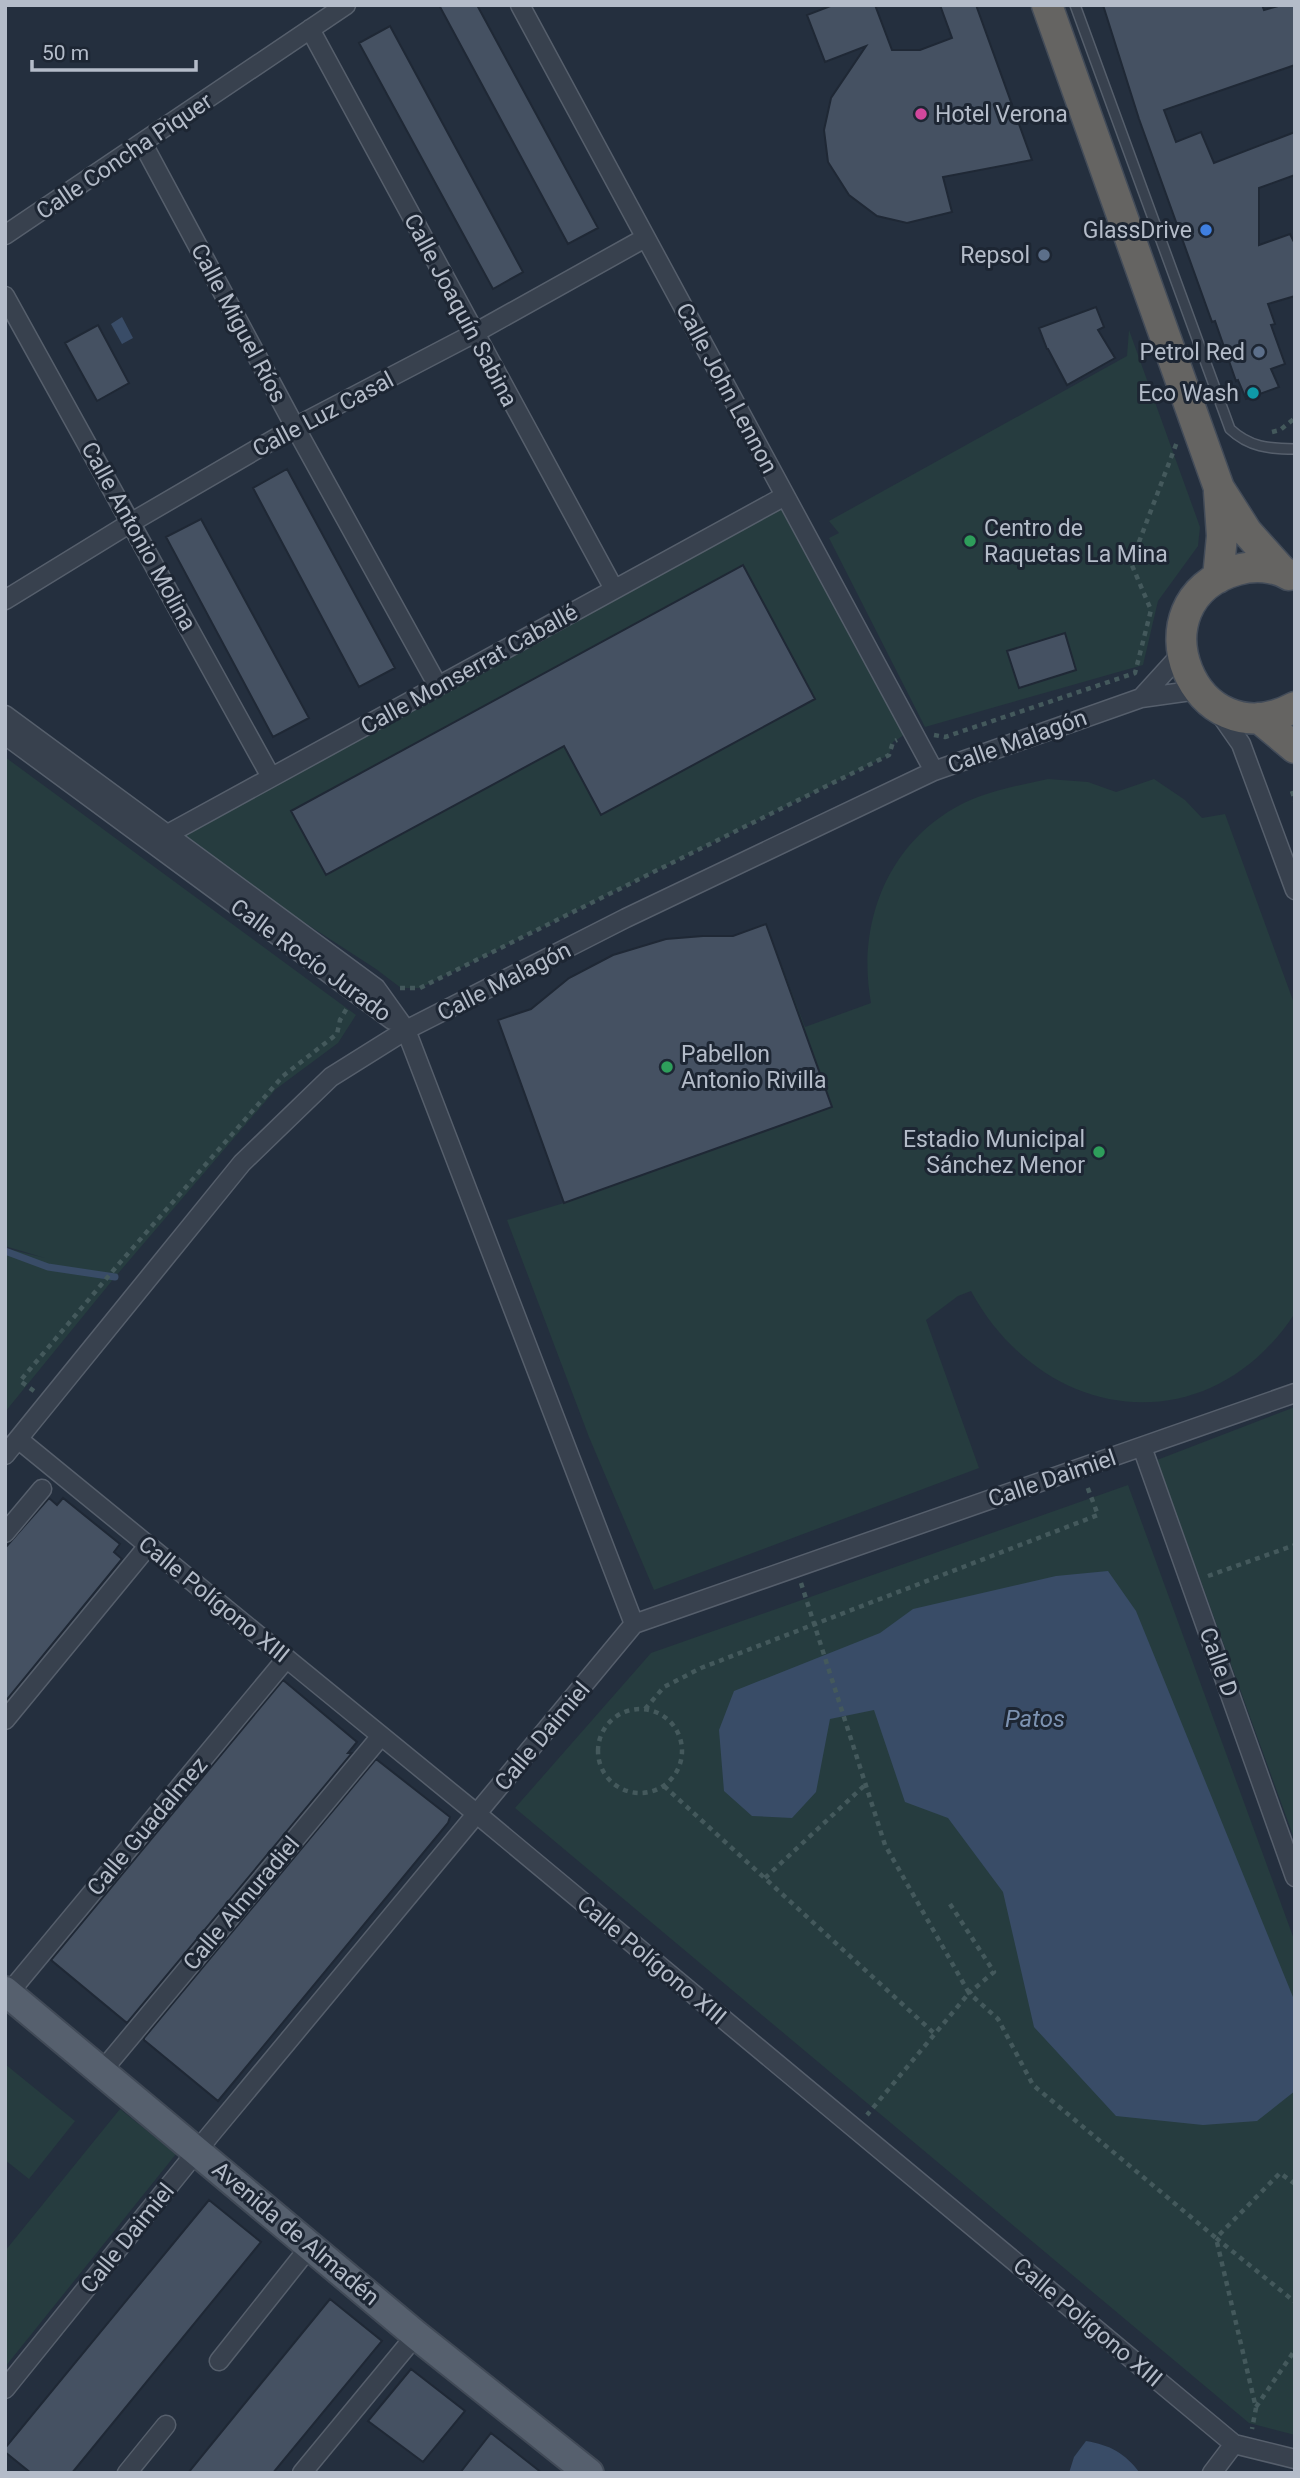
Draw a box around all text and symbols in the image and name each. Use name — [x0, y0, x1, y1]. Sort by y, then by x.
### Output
scale bar — [32, 28, 196, 72]
text: 50 m — [42, 41, 89, 65]
street label: Calle Concha Piquer — [31, 87, 217, 225]
place label: Hotel Verona — [935, 101, 1068, 128]
marker: Hotel Verona — [913, 106, 929, 122]
street label: Calle Joaquín Sabina — [398, 209, 523, 411]
place label: GlassDrive — [1083, 217, 1192, 244]
marker: GlassDrive — [1198, 222, 1214, 238]
street label: Calle Miguel Ríos — [185, 239, 292, 407]
place label: Repsol — [960, 242, 1030, 269]
marker: Repsol — [1036, 247, 1052, 263]
street label: Calle John Lennon — [670, 298, 783, 478]
place label: Petrol Red — [1140, 339, 1245, 366]
marker: Petrol Red — [1251, 344, 1267, 360]
street label: Calle Luz Casal — [248, 366, 398, 463]
place label: Eco Wash — [1138, 380, 1239, 407]
marker: Eco Wash — [1245, 385, 1261, 401]
street label: Calle Antonio Molina — [76, 437, 202, 635]
place label: Centro de Raquetas La Mina — [984, 515, 1168, 568]
marker: Centro de Raquetas La Mina — [962, 533, 978, 549]
street label: Calle Monserrat Caballé — [356, 599, 582, 740]
street label: Calle Malagón — [944, 704, 1090, 779]
street label: Calle Rocío Jurado — [225, 893, 396, 1028]
street label: Calle Malagón — [433, 936, 575, 1027]
place label: Pabellon Antonio Rivilla — [681, 1041, 826, 1094]
marker: Pabellon Antonio Rivilla — [659, 1059, 675, 1075]
place label: Estadio Municipal Sánchez Menor — [903, 1126, 1085, 1179]
marker: Estadio Municipal Sánchez Menor — [1091, 1144, 1107, 1160]
street label: Calle Daimiel — [985, 1444, 1120, 1513]
street label: Calle Polígono XIII — [133, 1530, 294, 1668]
street label: Calle D — [1194, 1624, 1243, 1700]
street label: Calle Daimiel — [489, 1677, 596, 1796]
water label: Patos — [1005, 1705, 1065, 1733]
street label: Calle Guadalmez — [82, 1752, 213, 1901]
street label: Calle Almuradiel — [178, 1831, 305, 1976]
street label: Calle Polígono XIII — [572, 1890, 732, 2031]
street label: Avenida de Almadén — [207, 2156, 384, 2311]
street label: Calle Daimiel — [75, 2178, 180, 2299]
street label: Calle Polígono XIII — [1008, 2252, 1168, 2393]

